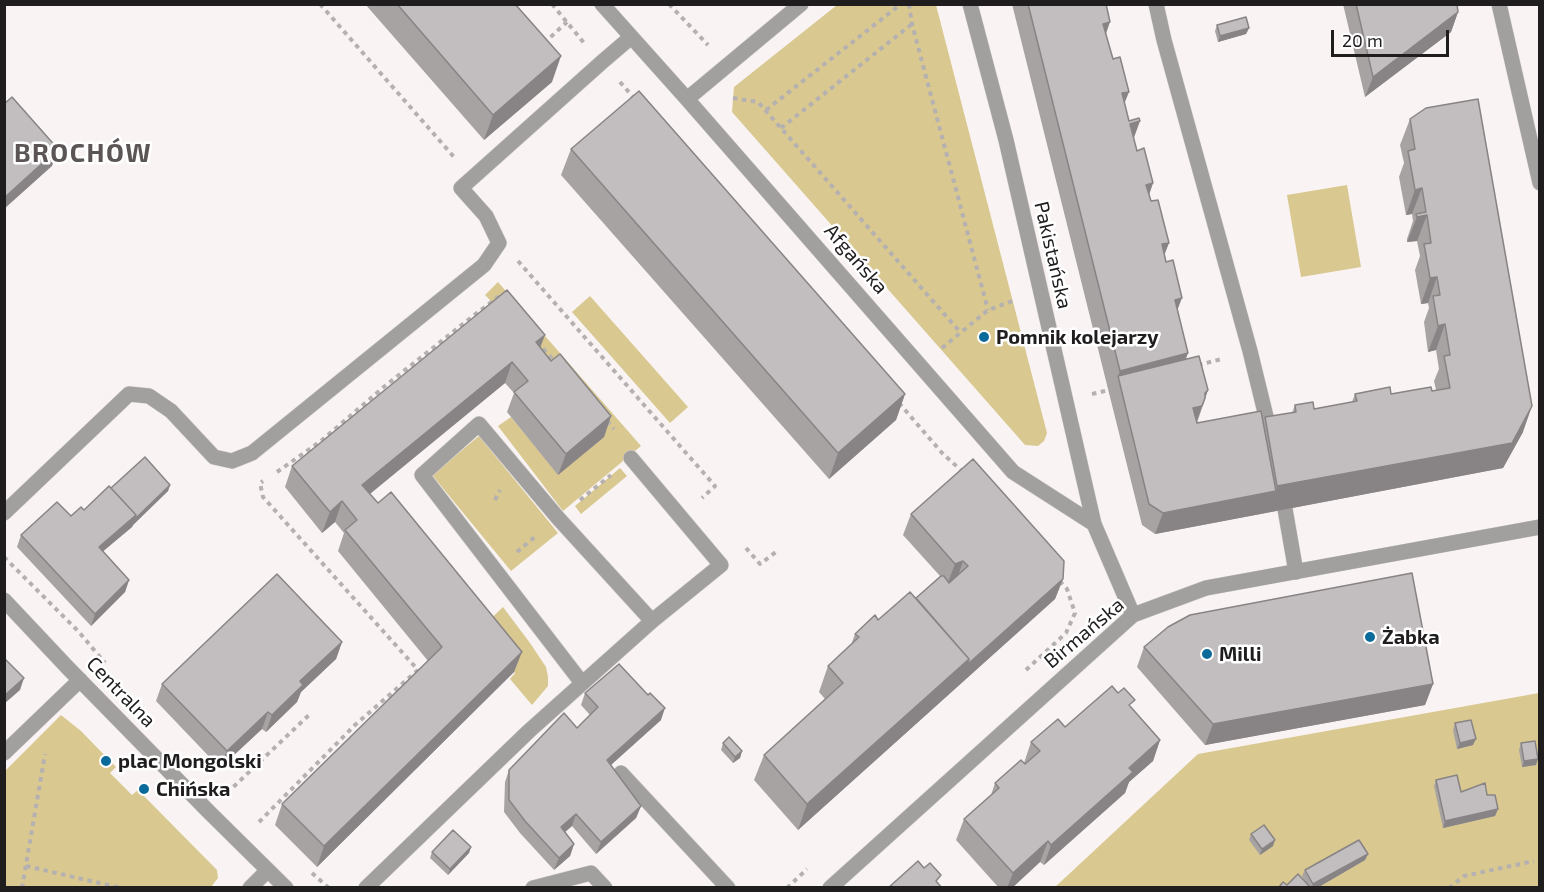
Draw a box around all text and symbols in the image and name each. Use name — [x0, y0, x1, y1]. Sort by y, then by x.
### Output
scale bar — [1334, 18, 1452, 56]
text: 20 m — [1342, 29, 1383, 51]
district label: BROCHÓW — [14, 137, 152, 169]
street label: Pakistańska — [1029, 199, 1077, 311]
street label: Afgańska — [819, 219, 893, 299]
place label: Pomnik kolejarzy — [996, 325, 1159, 349]
marker: Pomnik kolejarzy — [977, 330, 991, 344]
street label: Birmańska — [1039, 593, 1129, 673]
place label: Żabka — [1382, 625, 1440, 649]
marker: Żabka — [1363, 630, 1377, 644]
place label: Milli — [1219, 642, 1261, 666]
marker: Milli — [1200, 647, 1214, 661]
street label: Centralna — [81, 652, 161, 732]
place label: plac Mongolski — [118, 749, 262, 773]
marker: plac Mongolski — [99, 754, 113, 768]
place label: Chińska — [156, 777, 231, 801]
marker: Chińska — [137, 782, 151, 796]

